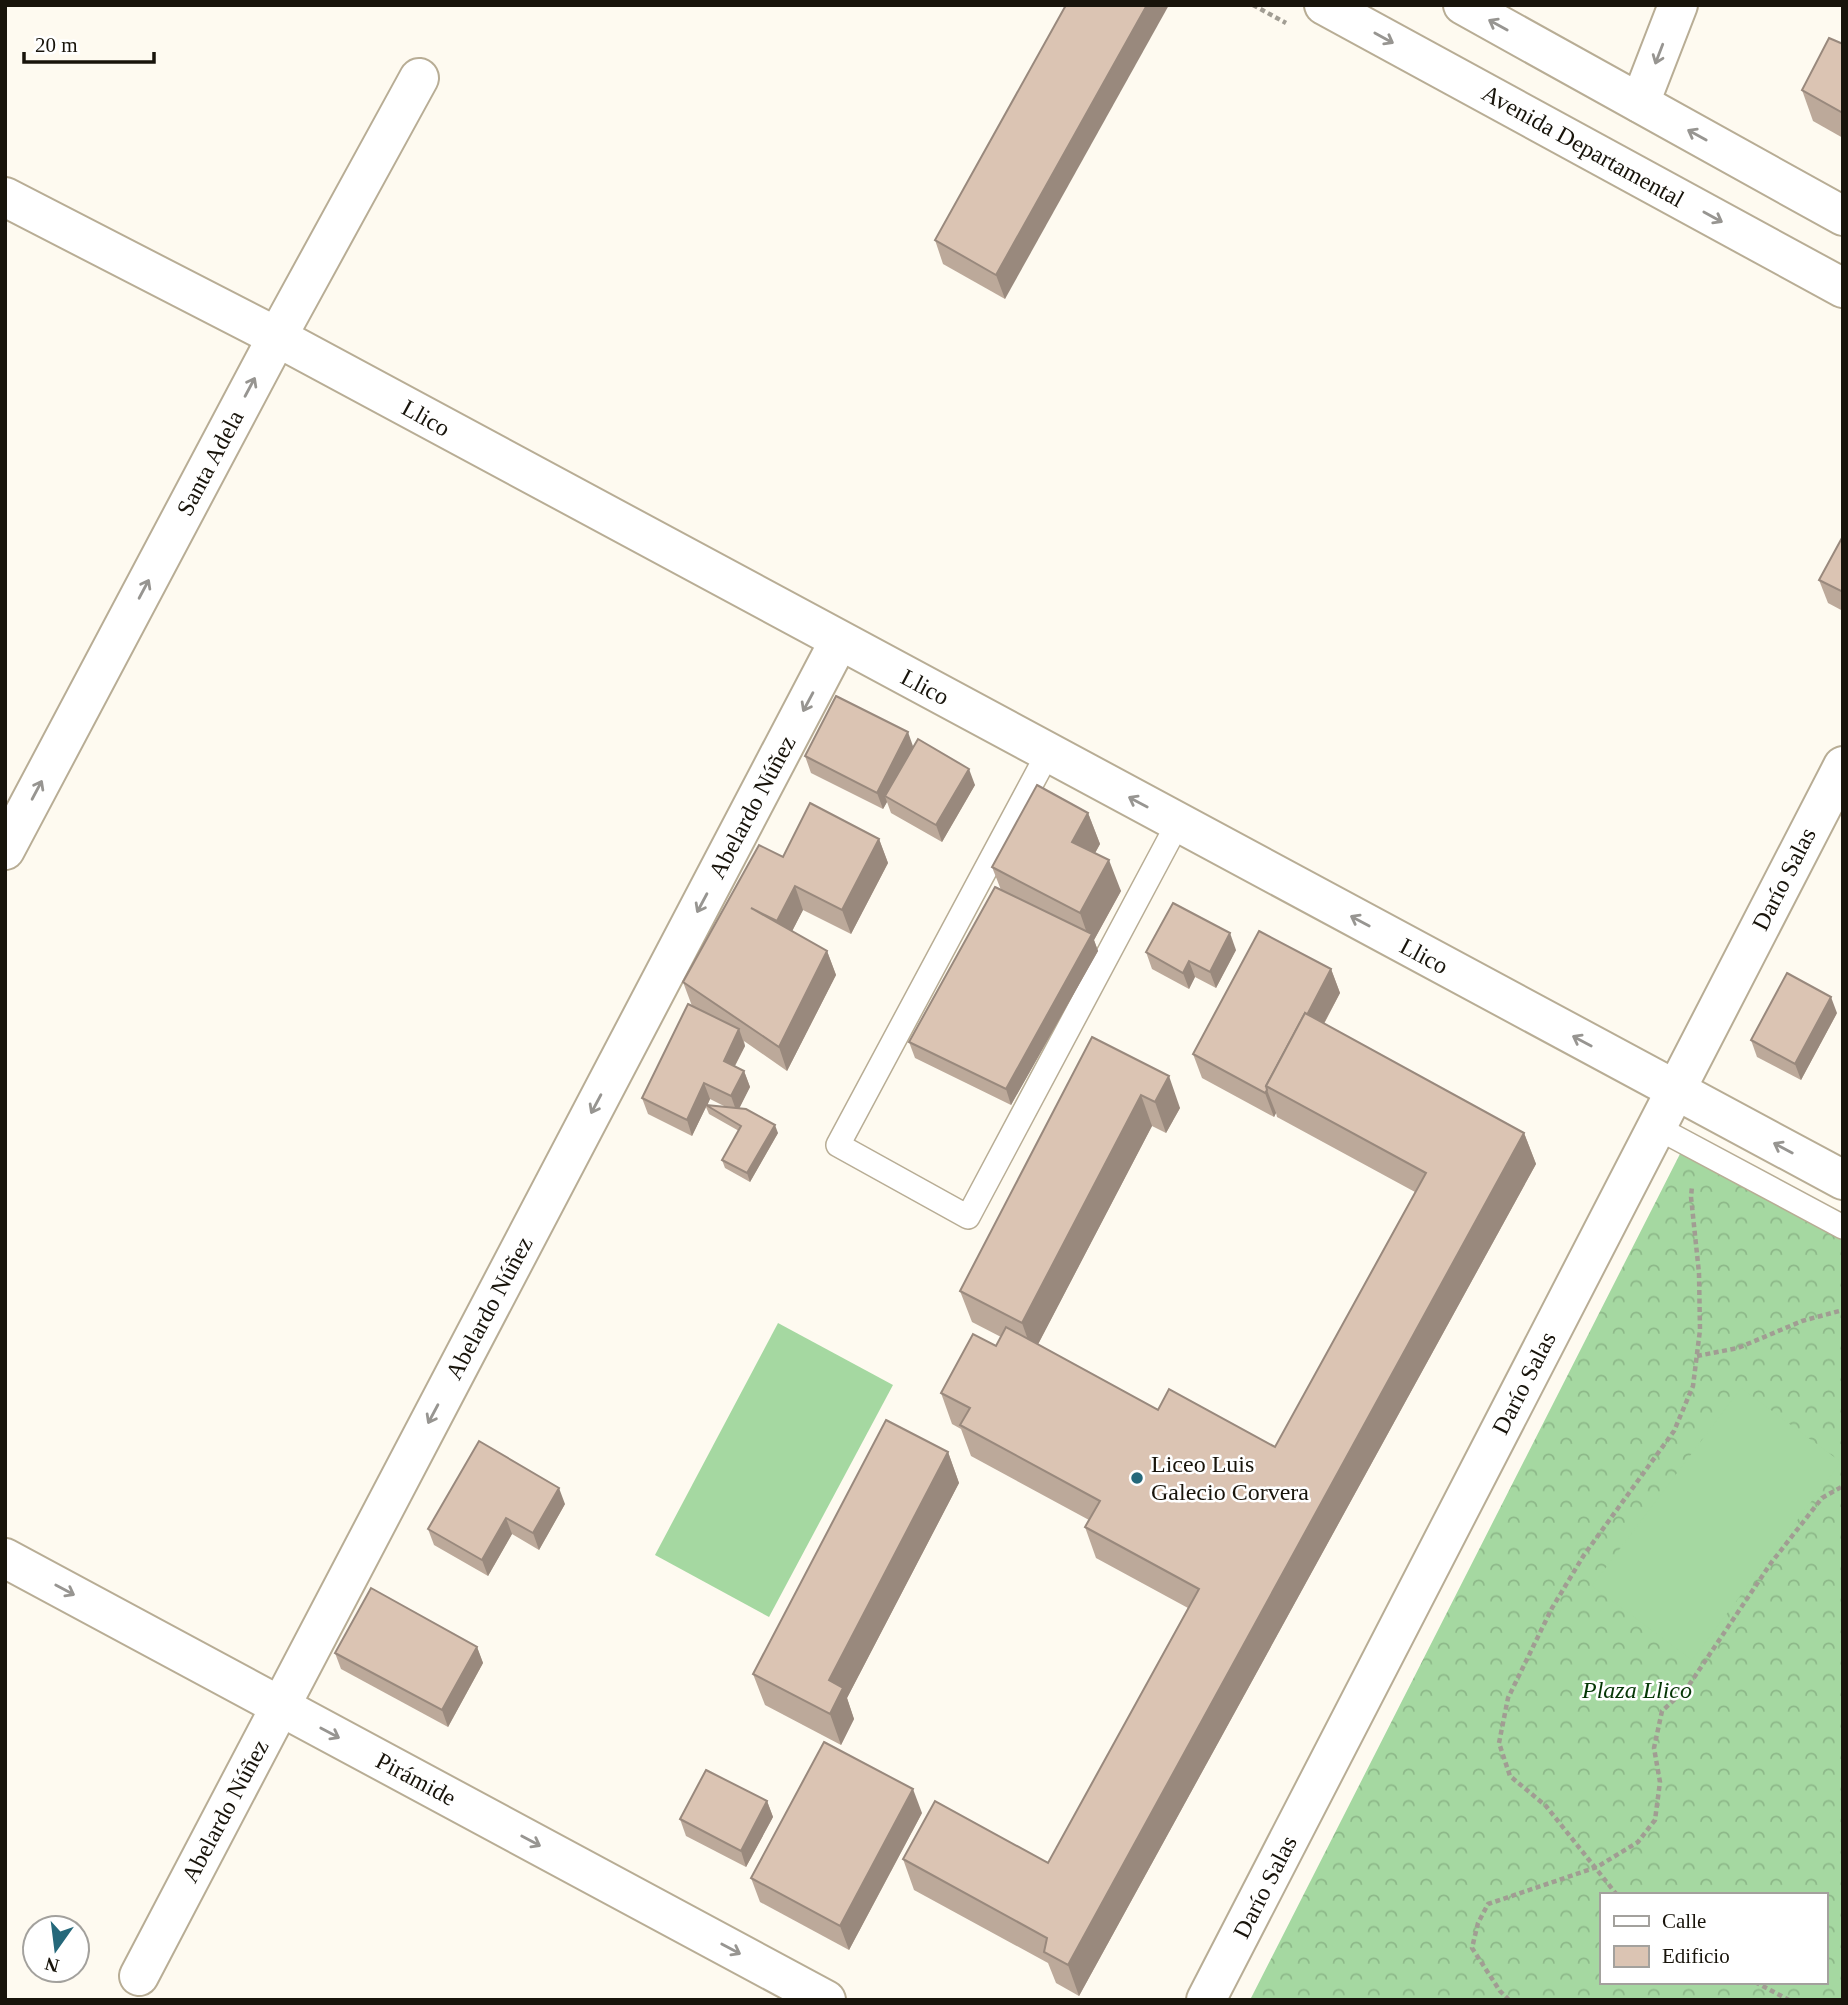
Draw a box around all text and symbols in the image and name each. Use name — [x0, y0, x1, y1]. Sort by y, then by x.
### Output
one-way arrow — [1489, 18, 1509, 32]
scale bar — [24, 21, 154, 65]
one-way arrow — [1373, 31, 1393, 45]
text: 20 m — [35, 33, 78, 57]
one-way arrow — [1651, 43, 1664, 65]
street label: Avenida Departamental — [1478, 80, 1689, 213]
one-way arrow — [1688, 128, 1708, 142]
one-way arrow — [1702, 210, 1722, 224]
one-way arrow — [243, 378, 257, 398]
street label: Llico — [398, 394, 454, 442]
street label: Santa Adela — [171, 406, 249, 520]
one-way arrow — [137, 579, 151, 599]
street label: Llico — [897, 664, 953, 710]
one-way arrow — [800, 691, 814, 711]
street label: Abelardo Núñez — [703, 731, 801, 883]
one-way arrow — [30, 780, 44, 800]
one-way arrow — [1128, 795, 1149, 808]
street label: Darío Salas — [1747, 824, 1821, 934]
one-way arrow — [694, 892, 708, 913]
one-way arrow — [1350, 914, 1371, 928]
street label: Llico — [1396, 933, 1452, 979]
one-way arrow — [1572, 1033, 1593, 1047]
one-way arrow — [589, 1094, 603, 1114]
one-way arrow — [1773, 1141, 1793, 1155]
street label: Abelardo Núñez — [440, 1232, 538, 1384]
street label: Darío Salas — [1487, 1328, 1561, 1438]
one-way arrow — [426, 1403, 439, 1424]
place label: Liceo Luis Galecio Corvera — [1151, 1451, 1309, 1505]
marker: Liceo Luis Galecio Corvera — [1129, 1470, 1145, 1486]
one-way arrow — [55, 1583, 75, 1597]
park label: Plaza Llico — [1581, 1677, 1692, 1703]
one-way arrow — [320, 1726, 340, 1740]
street label: Abelardo Núñez — [176, 1735, 274, 1887]
street label: Pirámide — [372, 1747, 460, 1811]
street label: Darío Salas — [1228, 1832, 1302, 1942]
one-way arrow — [520, 1834, 540, 1848]
legend — [1600, 1893, 1827, 1984]
text: Calle — [1662, 1909, 1706, 1933]
north arrow — [21, 1914, 91, 1984]
one-way arrow — [720, 1942, 741, 1956]
text: Edificio — [1662, 1944, 1730, 1968]
text: N — [43, 1953, 61, 1977]

